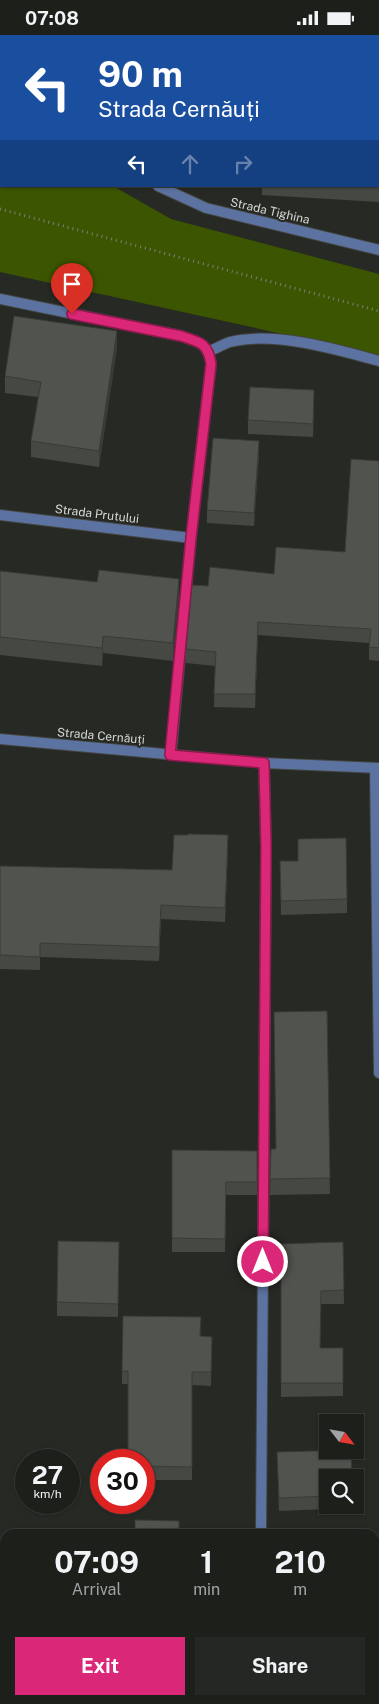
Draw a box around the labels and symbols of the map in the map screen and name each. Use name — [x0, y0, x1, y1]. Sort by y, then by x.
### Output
street label: Strada Tighina — [229, 195, 311, 227]
pin — [51, 263, 93, 314]
street label: Strada Prutului — [54, 502, 140, 526]
street label: Strada Cernăuți — [56, 725, 146, 747]
position arrow — [236, 1235, 288, 1287]
north arrow — [319, 1414, 364, 1459]
speed limit sign: 30 — [90, 1449, 155, 1514]

